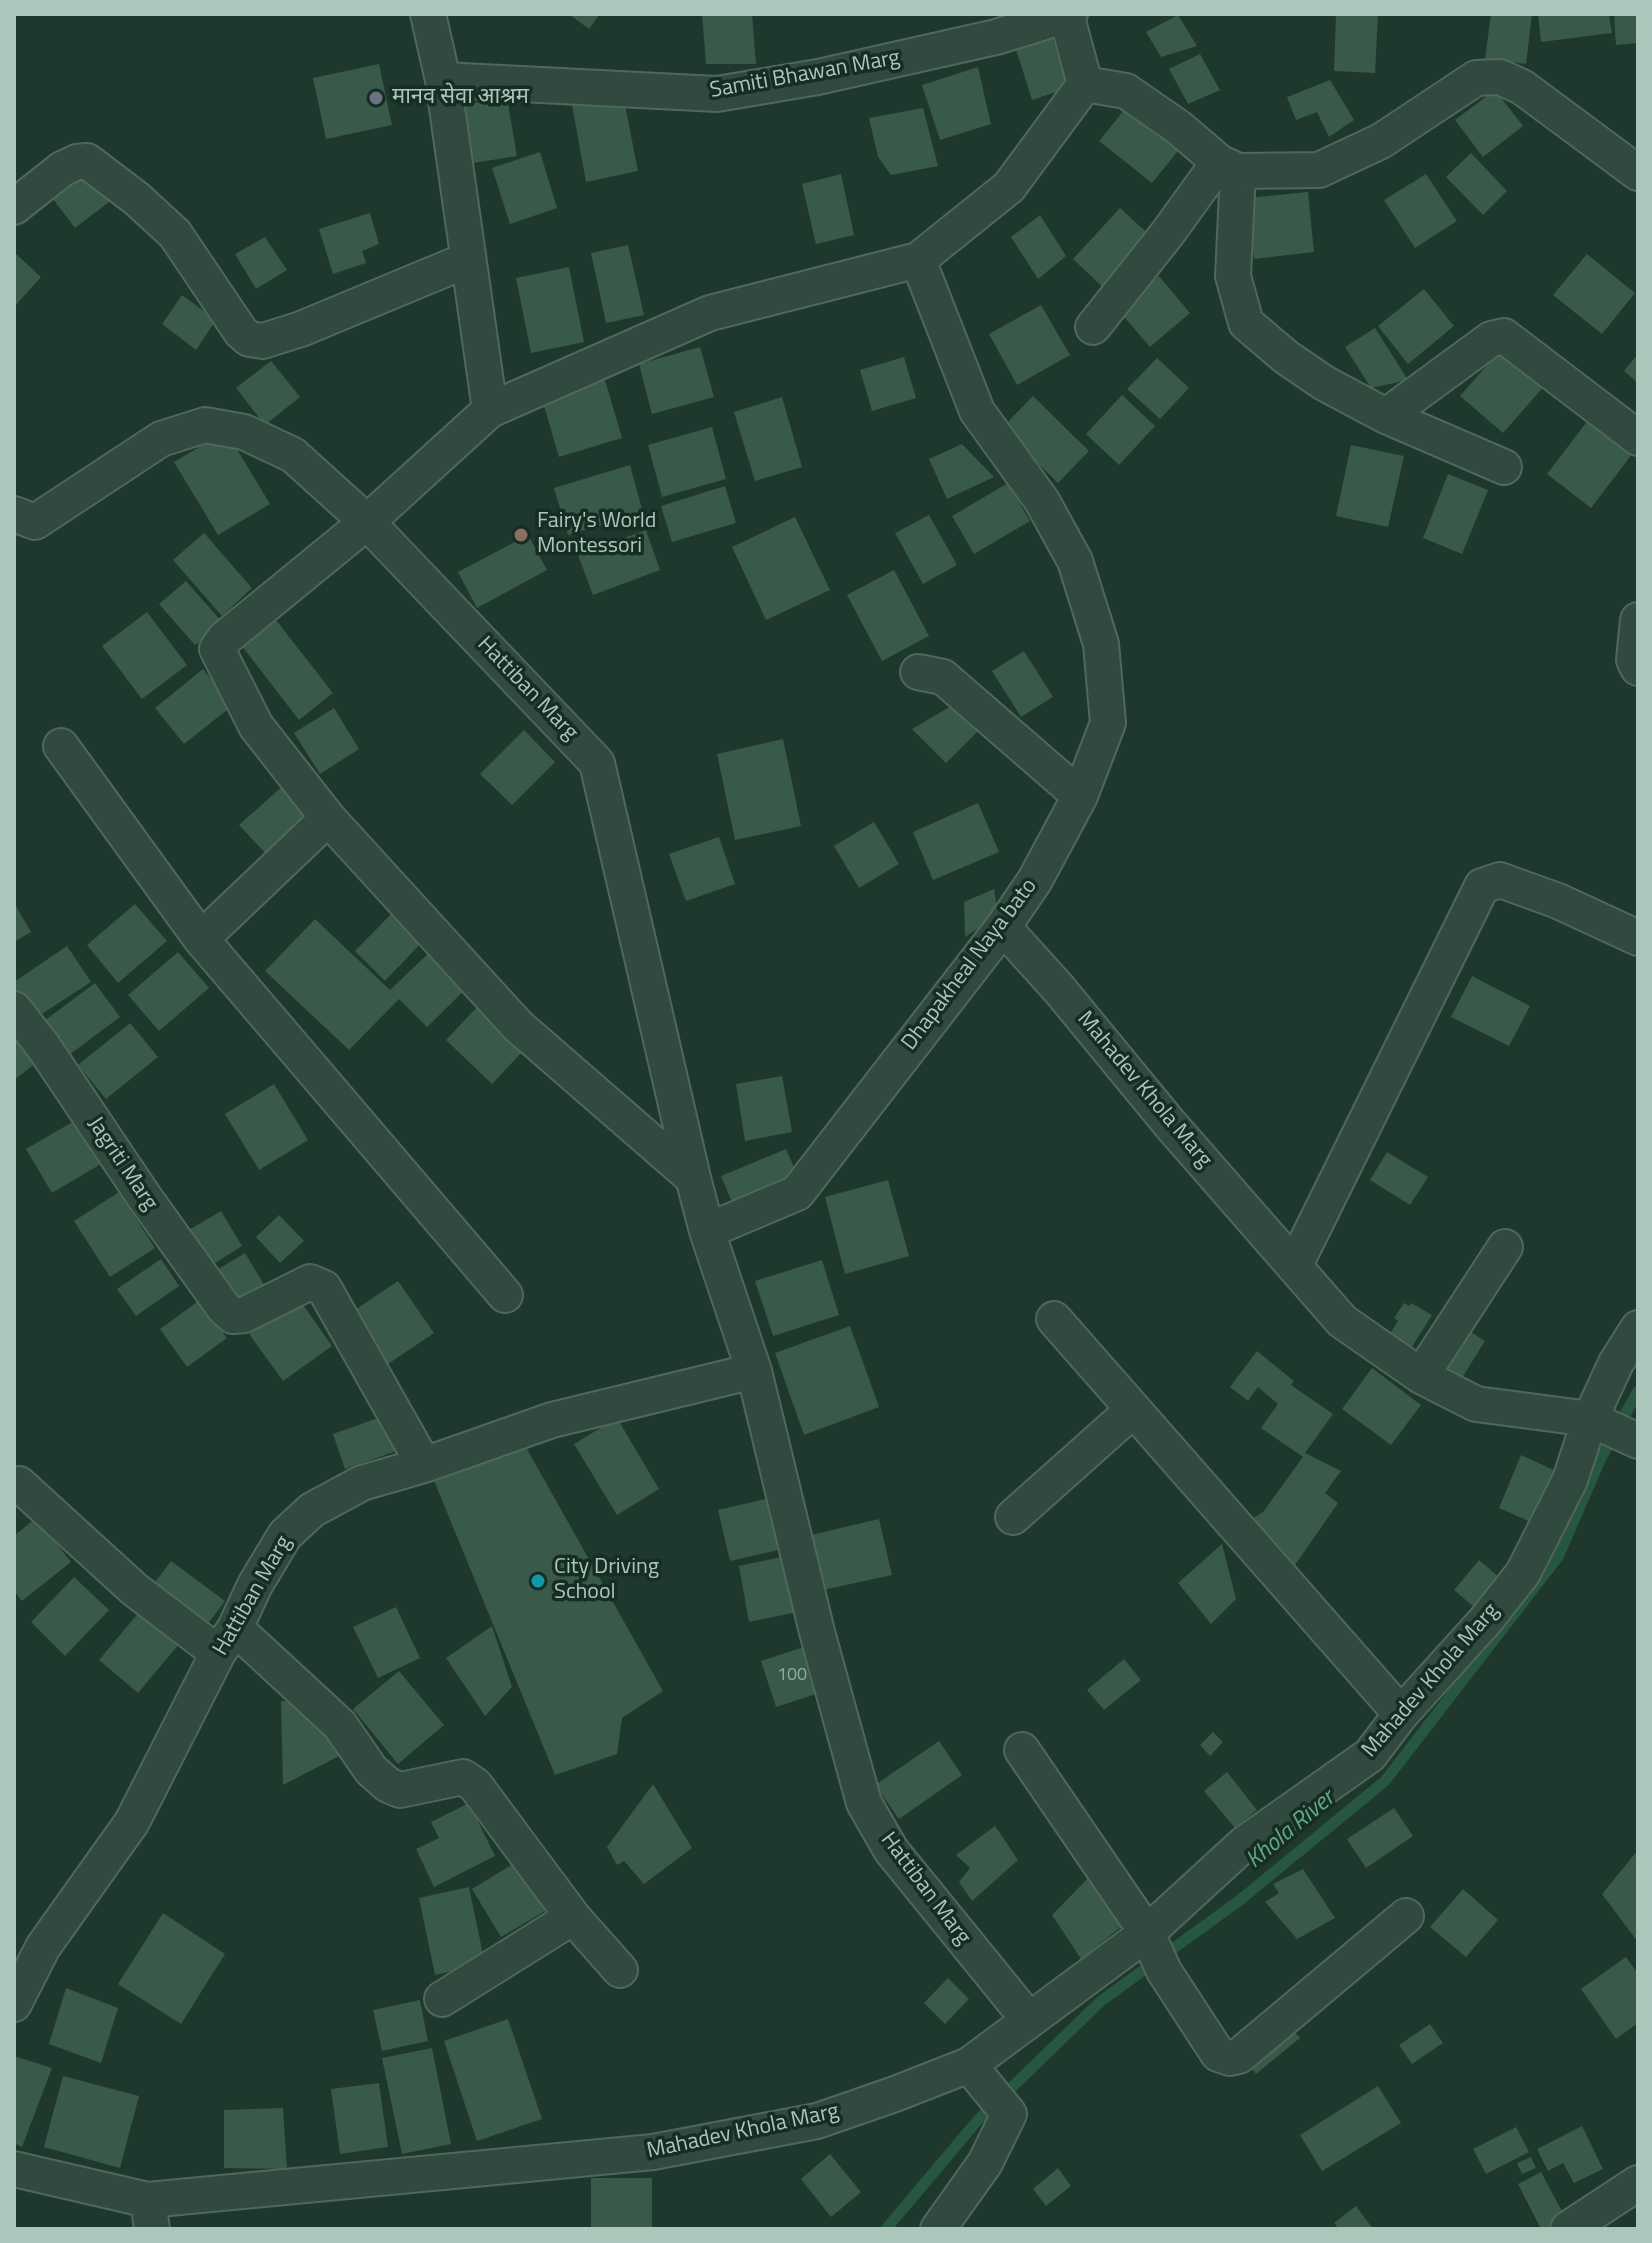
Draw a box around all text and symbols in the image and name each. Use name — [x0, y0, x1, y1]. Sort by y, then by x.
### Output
street label: Samiti Bhawan Marg — [708, 45, 902, 105]
place label: मानव सेवा आश्रम — [392, 85, 529, 111]
marker: मानव सेवा आश्रम — [367, 89, 385, 107]
place label: Fairy's World Montessori — [537, 509, 656, 560]
marker: Fairy's World Montessori — [512, 526, 530, 544]
street label: Hattiban Marg — [471, 632, 583, 746]
street label: Dhapakheal Naya bato — [897, 874, 1043, 1056]
street label: Mahadev Khola Marg — [1071, 1007, 1217, 1173]
street label: Jagriti Marg — [81, 1112, 163, 1216]
street label: Hattiban Marg — [208, 1532, 298, 1660]
place label: City Driving School — [554, 1555, 659, 1606]
marker: City Driving School — [529, 1572, 547, 1590]
street label: Mahadev Khola Marg — [1357, 1599, 1505, 1763]
house number: 100 — [777, 1665, 807, 1687]
water label: Khola River — [1241, 1785, 1341, 1875]
street label: Hattiban Marg — [874, 1828, 976, 1950]
street label: Mahadev Khola Marg — [645, 2099, 841, 2165]

